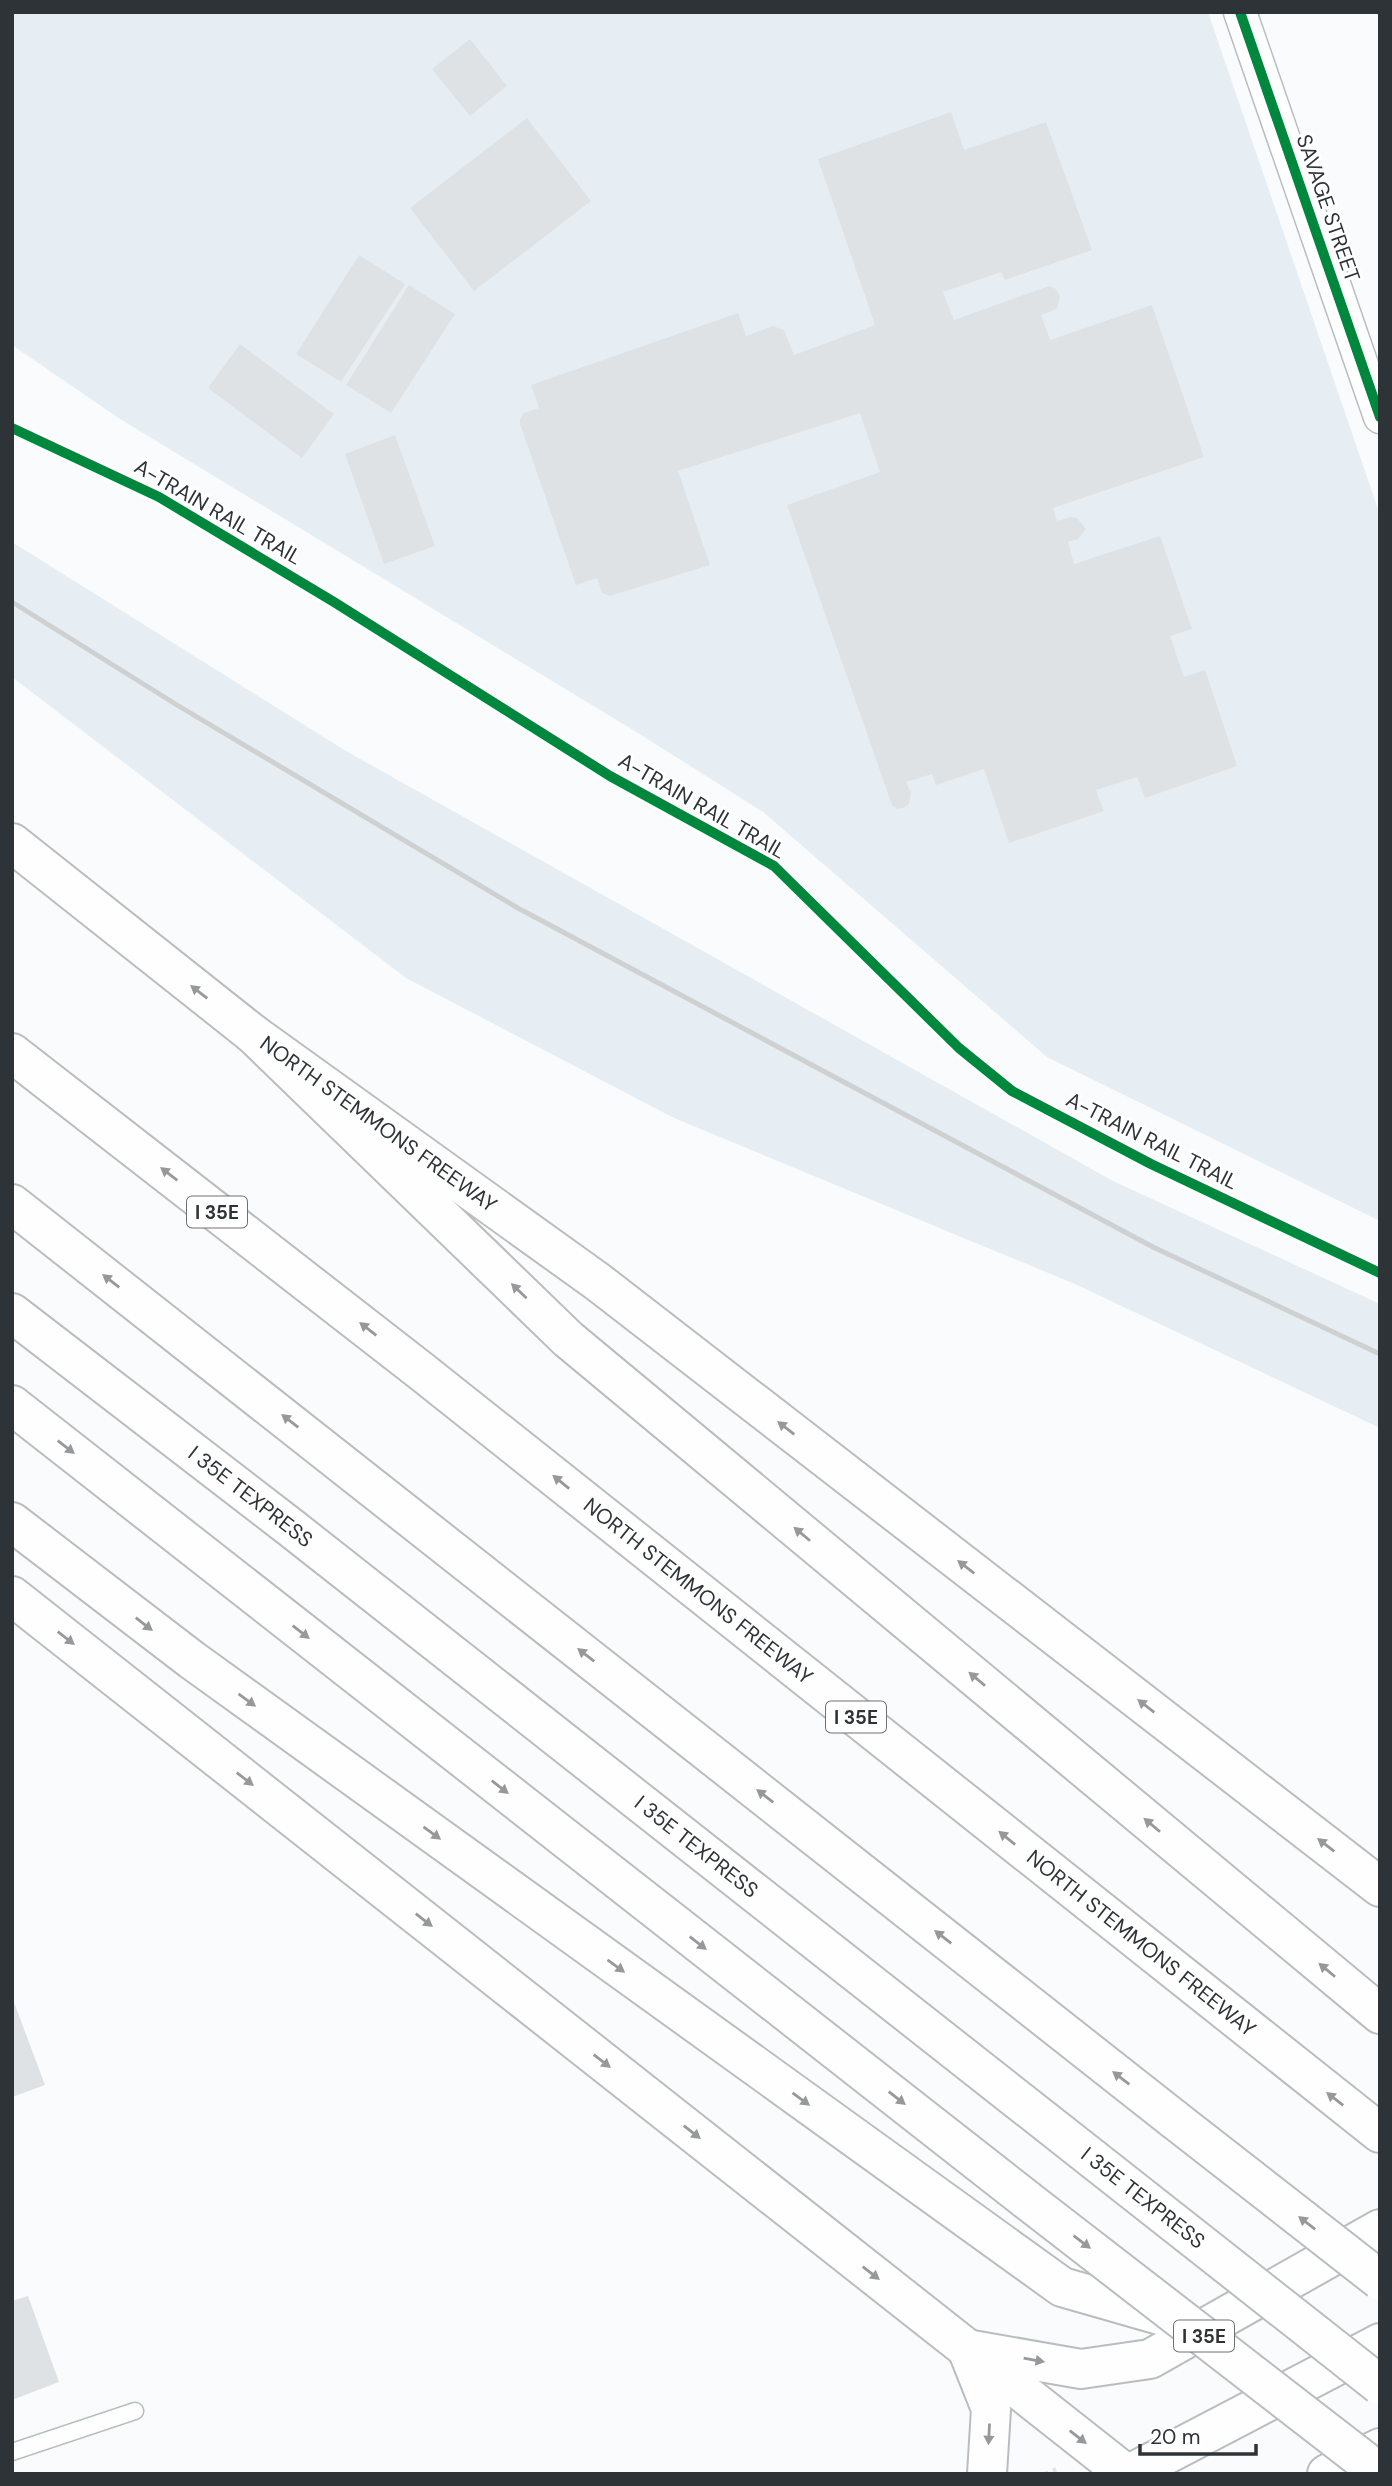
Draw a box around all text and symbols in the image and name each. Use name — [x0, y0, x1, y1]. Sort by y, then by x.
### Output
street label: SAVAGE STREET — [1290, 131, 1366, 286]
street label: A-TRAIN RAIL TRAIL — [129, 453, 307, 571]
street label: A-TRAIN RAIL TRAIL — [613, 747, 791, 865]
one-way arrow — [191, 984, 209, 999]
street label: NORTH STEMMONS FREEWAY — [254, 1030, 502, 1219]
street label: A-TRAIN RAIL TRAIL — [1061, 1086, 1243, 1196]
one-way arrow — [160, 1167, 178, 1182]
road number: I 35E — [187, 1196, 247, 1228]
one-way arrow — [103, 1274, 121, 1289]
one-way arrow — [511, 1284, 528, 1300]
one-way arrow — [359, 1321, 377, 1336]
one-way arrow — [282, 1414, 300, 1429]
one-way arrow — [778, 1420, 796, 1435]
one-way arrow — [56, 1439, 74, 1454]
street label: I 35E TEXPRESS — [182, 1440, 319, 1554]
one-way arrow — [553, 1475, 571, 1490]
street label: NORTH STEMMONS FREEWAY — [578, 1491, 818, 1691]
one-way arrow — [794, 1526, 812, 1541]
one-way arrow — [957, 1560, 975, 1574]
one-way arrow — [135, 1616, 153, 1630]
one-way arrow — [293, 1624, 310, 1639]
one-way arrow — [57, 1631, 75, 1645]
one-way arrow — [578, 1647, 596, 1662]
one-way arrow — [969, 1672, 986, 1687]
one-way arrow — [238, 1693, 256, 1707]
one-way arrow — [1137, 1700, 1155, 1714]
road number: I 35E — [826, 1702, 886, 1732]
one-way arrow — [236, 1771, 254, 1786]
one-way arrow — [490, 1780, 508, 1795]
street label: I 35E TEXPRESS — [629, 1789, 764, 1904]
one-way arrow — [756, 1789, 773, 1804]
one-way arrow — [1144, 1817, 1162, 1832]
one-way arrow — [423, 1826, 441, 1840]
one-way arrow — [999, 1831, 1017, 1846]
one-way arrow — [1317, 1838, 1335, 1853]
street label: NORTH STEMMONS FREEWAY — [1021, 1844, 1262, 2043]
one-way arrow — [414, 1912, 432, 1927]
one-way arrow — [934, 1930, 952, 1945]
one-way arrow — [689, 1935, 707, 1949]
one-way arrow — [607, 1959, 625, 1973]
one-way arrow — [1318, 1962, 1336, 1978]
one-way arrow — [593, 2053, 611, 2068]
one-way arrow — [1113, 2071, 1131, 2086]
one-way arrow — [888, 2090, 905, 2105]
one-way arrow — [792, 2092, 810, 2106]
one-way arrow — [1326, 2092, 1344, 2106]
one-way arrow — [683, 2124, 701, 2138]
street label: I 35E TEXPRESS — [1075, 2141, 1211, 2255]
one-way arrow — [1298, 2216, 1315, 2231]
one-way arrow — [1072, 2234, 1090, 2249]
one-way arrow — [861, 2265, 879, 2280]
road number: I 35E — [1174, 2320, 1234, 2352]
one-way arrow — [1023, 2355, 1045, 2366]
scale bar — [1140, 2412, 1256, 2456]
one-way arrow — [984, 2423, 995, 2445]
text: 20 m — [1150, 2423, 1201, 2451]
one-way arrow — [1069, 2429, 1087, 2443]

